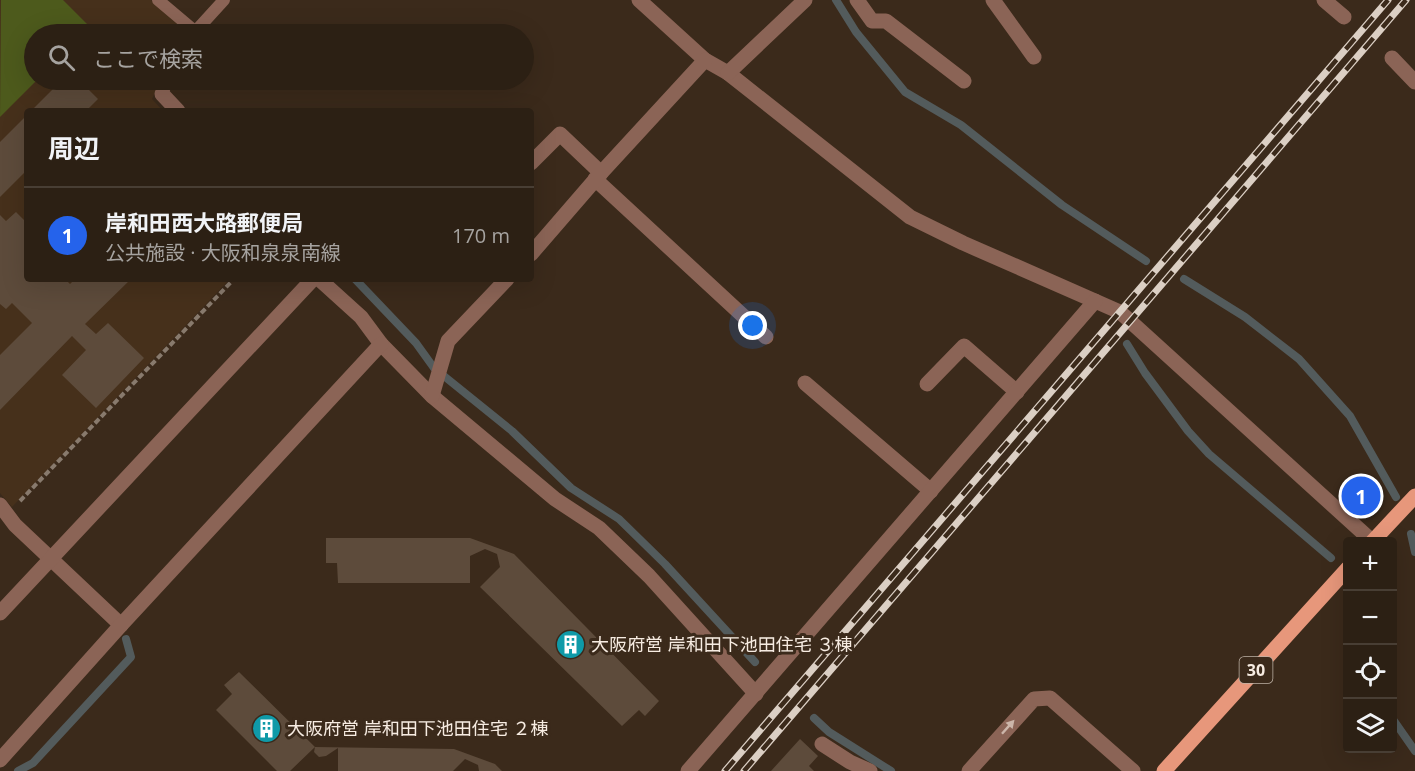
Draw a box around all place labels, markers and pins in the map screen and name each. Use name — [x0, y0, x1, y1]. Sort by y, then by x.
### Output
pin: 1 — [1342, 474, 1380, 518]
building icon: 大阪府営 岸和田下池田住宅 ３棟 — [554, 628, 586, 660]
place label: 大阪府営 岸和田下池田住宅 ３棟 — [591, 632, 852, 656]
building icon: 大阪府営 岸和田下池田住宅 ２棟 — [250, 712, 282, 744]
place label: 大阪府営 岸和田下池田住宅 ２棟 — [287, 716, 548, 740]

